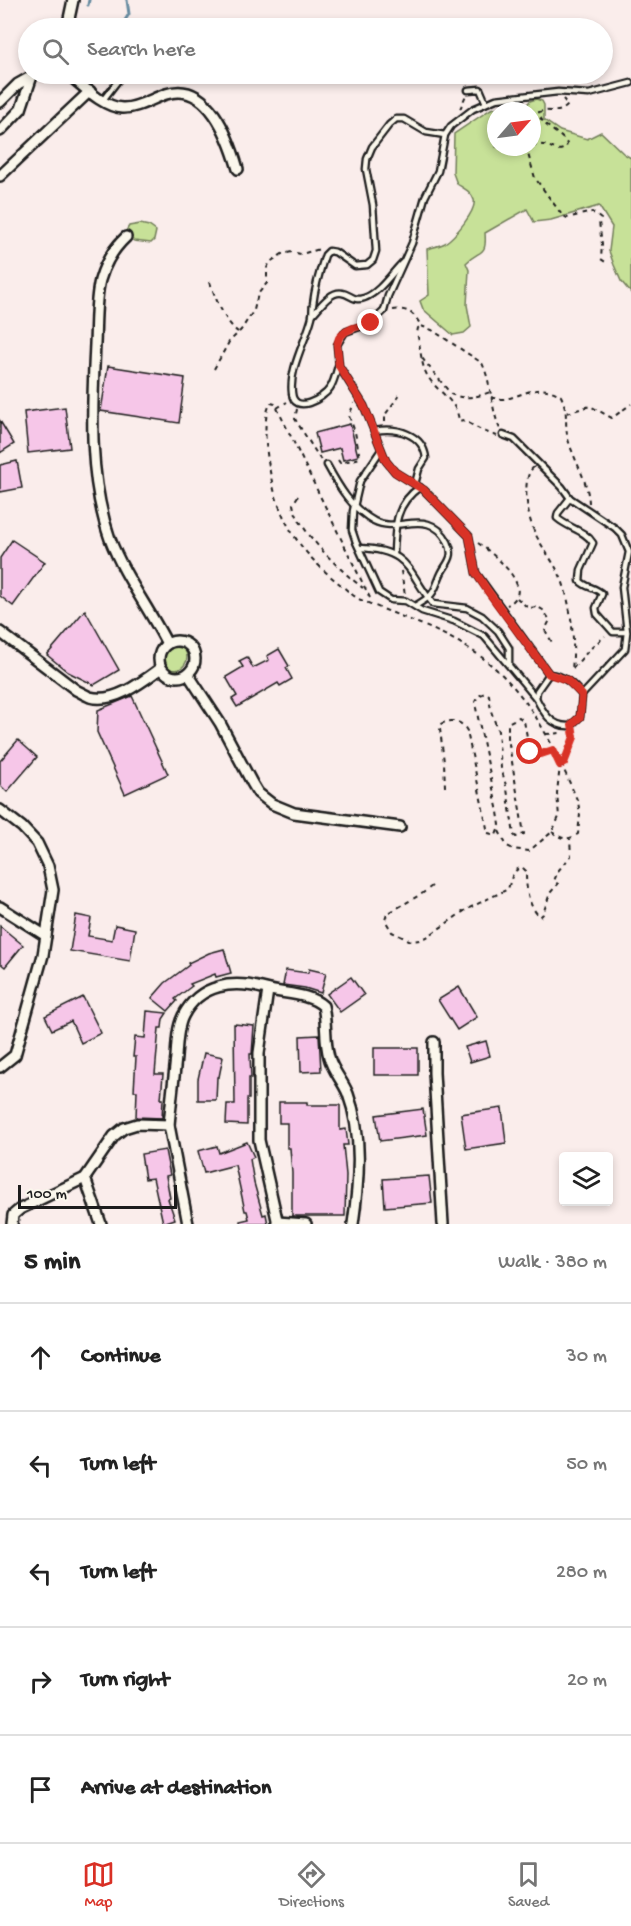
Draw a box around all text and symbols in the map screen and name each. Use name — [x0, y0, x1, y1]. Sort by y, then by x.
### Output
search box — [18, 18, 613, 84]
icon: search — [39, 35, 72, 68]
text: Search here — [87, 38, 195, 64]
north arrow — [487, 102, 541, 156]
route end — [357, 309, 383, 335]
route start — [516, 738, 542, 764]
map controls — [559, 1152, 613, 1206]
button: layers — [559, 1152, 613, 1206]
scale bar — [18, 1182, 177, 1210]
text: 100 m — [27, 1186, 67, 1205]
text: 5 min — [24, 1248, 80, 1279]
text: Walk · 380 m — [498, 1252, 607, 1275]
icon: ahead — [24, 1341, 57, 1374]
text: Continue — [81, 1344, 161, 1370]
text: 30 m — [566, 1346, 607, 1369]
icon: left — [24, 1449, 57, 1482]
text: Turn left — [81, 1452, 155, 1478]
text: 50 m — [566, 1454, 607, 1477]
icon: left — [24, 1557, 57, 1590]
text: Turn left — [81, 1560, 155, 1586]
text: 280 m — [556, 1562, 607, 1585]
icon: right — [24, 1665, 57, 1698]
text: Turn right — [81, 1668, 169, 1694]
text: 20 m — [567, 1670, 607, 1693]
icon: arrive — [24, 1773, 57, 1806]
text: Arrive at destination — [81, 1776, 271, 1802]
tab: Map — [82, 1858, 115, 1913]
tab: Directions — [279, 1858, 344, 1913]
tab: Saved — [508, 1858, 549, 1913]

